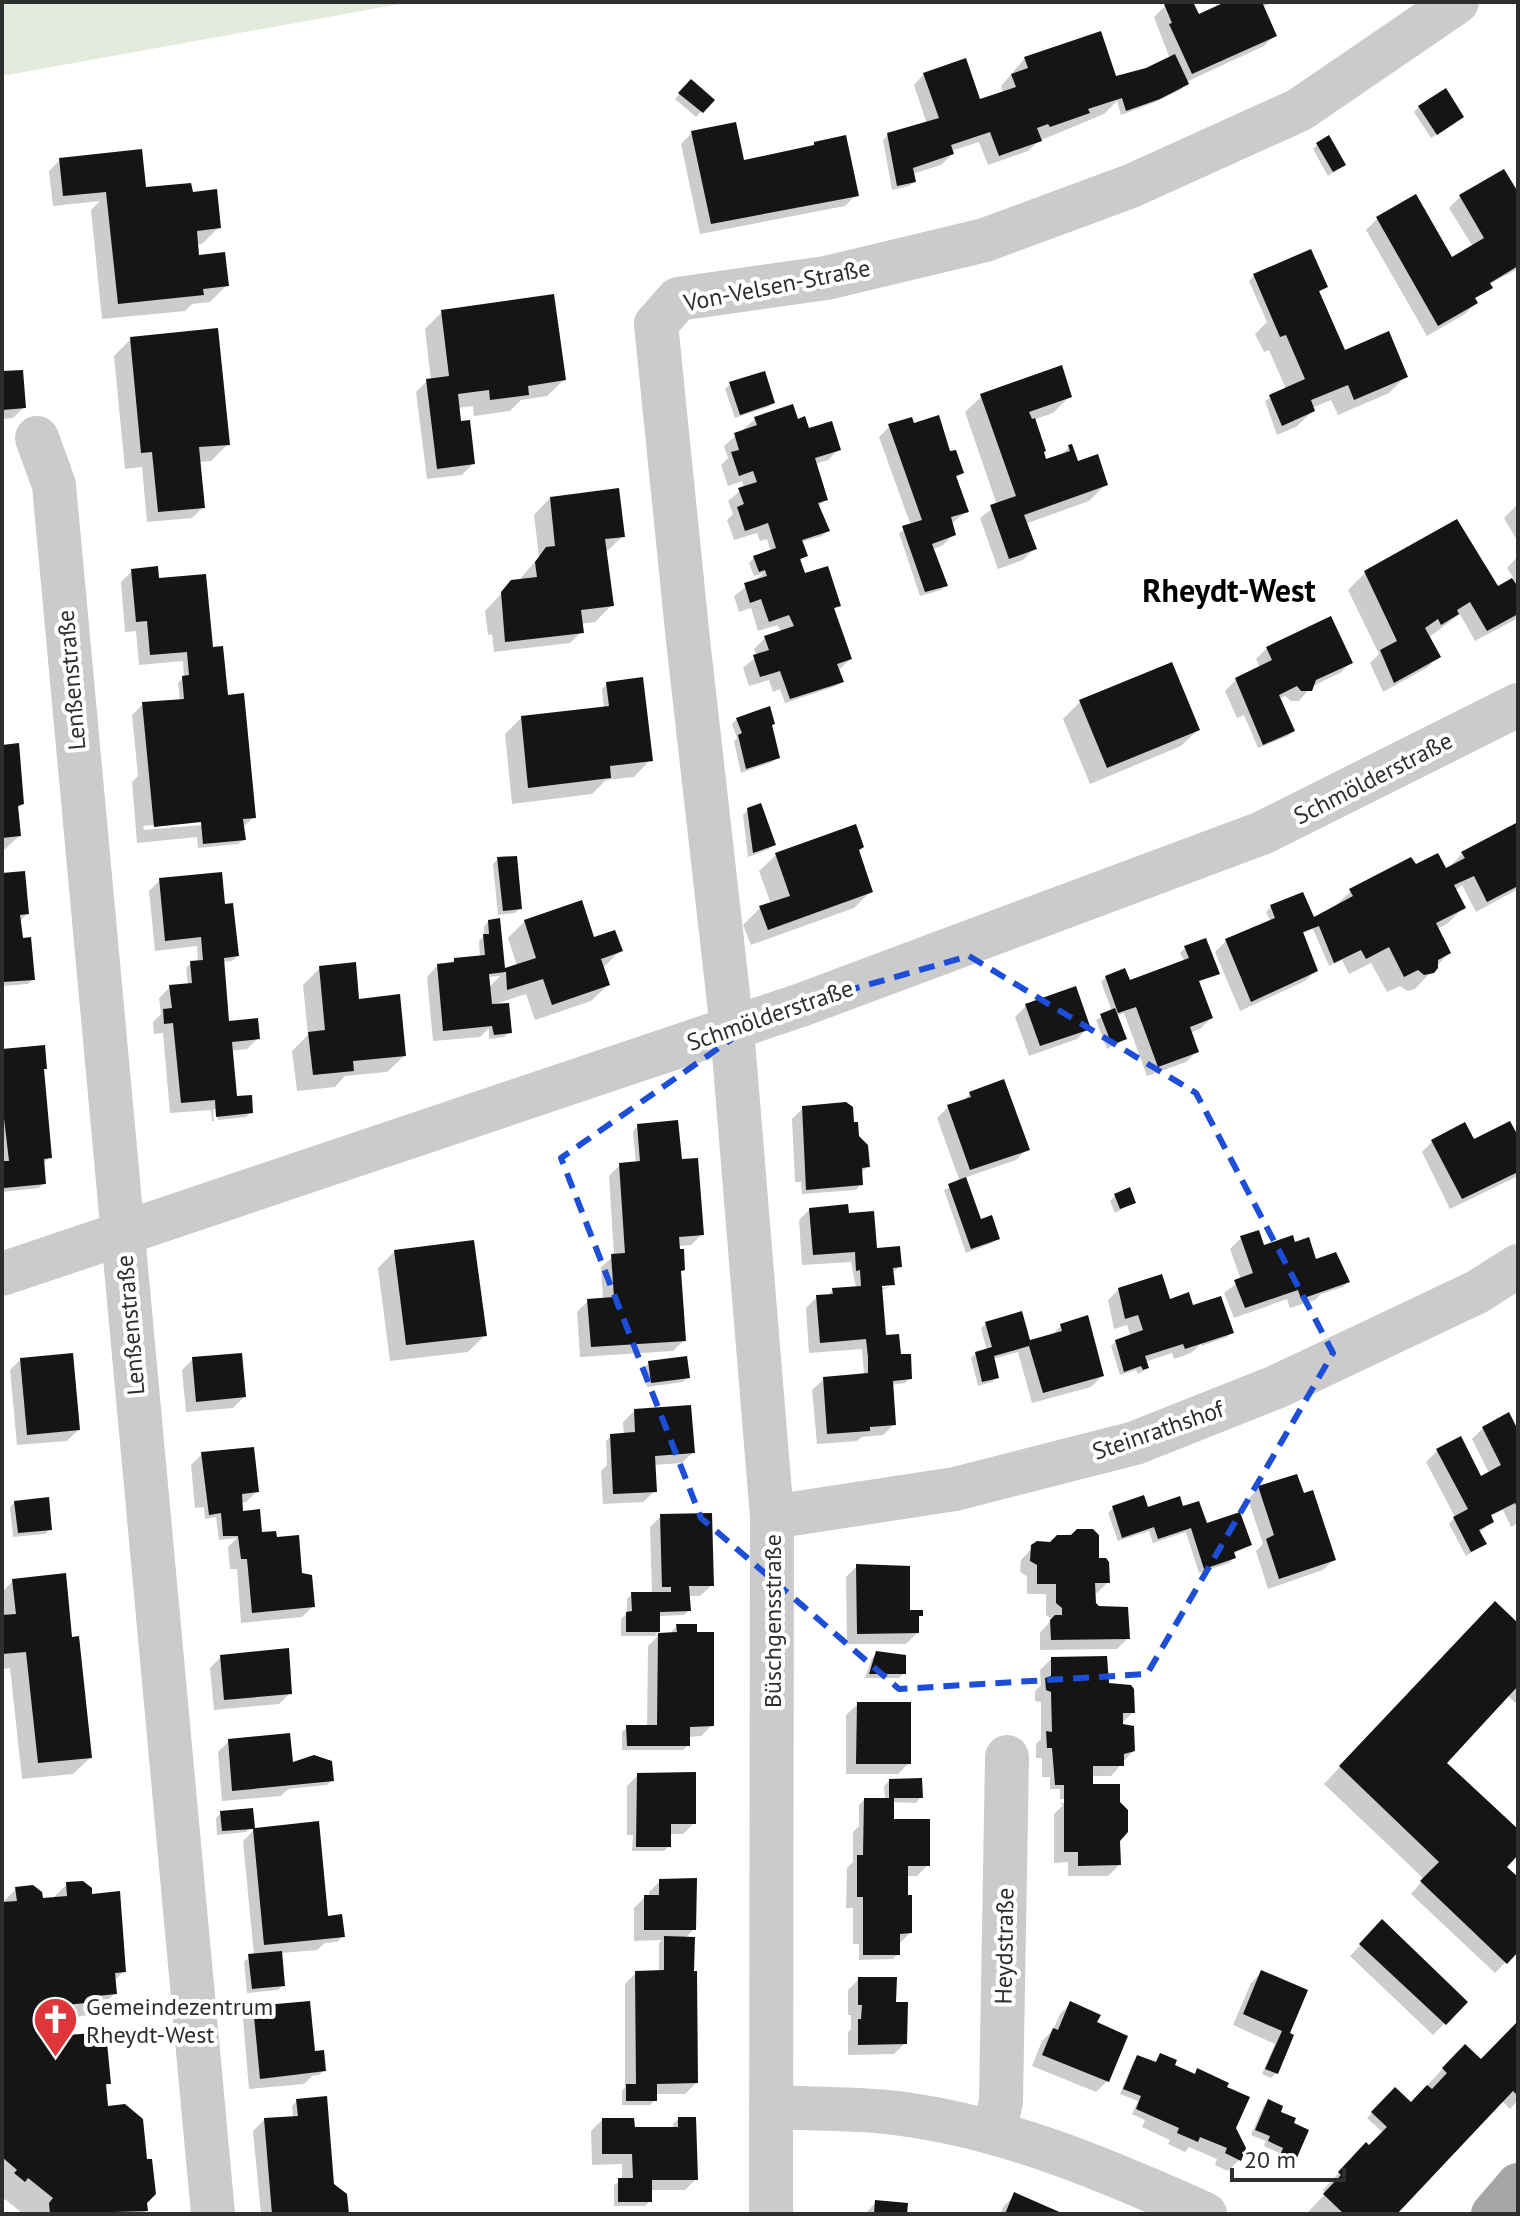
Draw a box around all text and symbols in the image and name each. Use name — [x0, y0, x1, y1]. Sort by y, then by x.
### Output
street label: Von-Velsen-Straße — [680, 252, 873, 318]
district label: Rheydt-West — [1142, 569, 1317, 611]
street label: Lenßenstraße — [49, 609, 93, 751]
street label: Schmölderstraße — [1288, 725, 1458, 831]
street label: Schmölderstraße — [683, 972, 857, 1058]
street label: Lenßenstraße — [108, 1254, 152, 1396]
street label: Steinrathshof — [1088, 1393, 1229, 1467]
street label: Büschgensstraße — [757, 1534, 788, 1708]
street label: Heydstraße — [987, 1887, 1021, 2005]
place label: Gemeindezentrum Rheydt-West — [86, 1991, 273, 2050]
church icon: Gemeindezentrum Rheydt-West — [31, 1996, 79, 2059]
scale bar — [1232, 2132, 1344, 2182]
text: 20 m — [1244, 2144, 1296, 2175]

